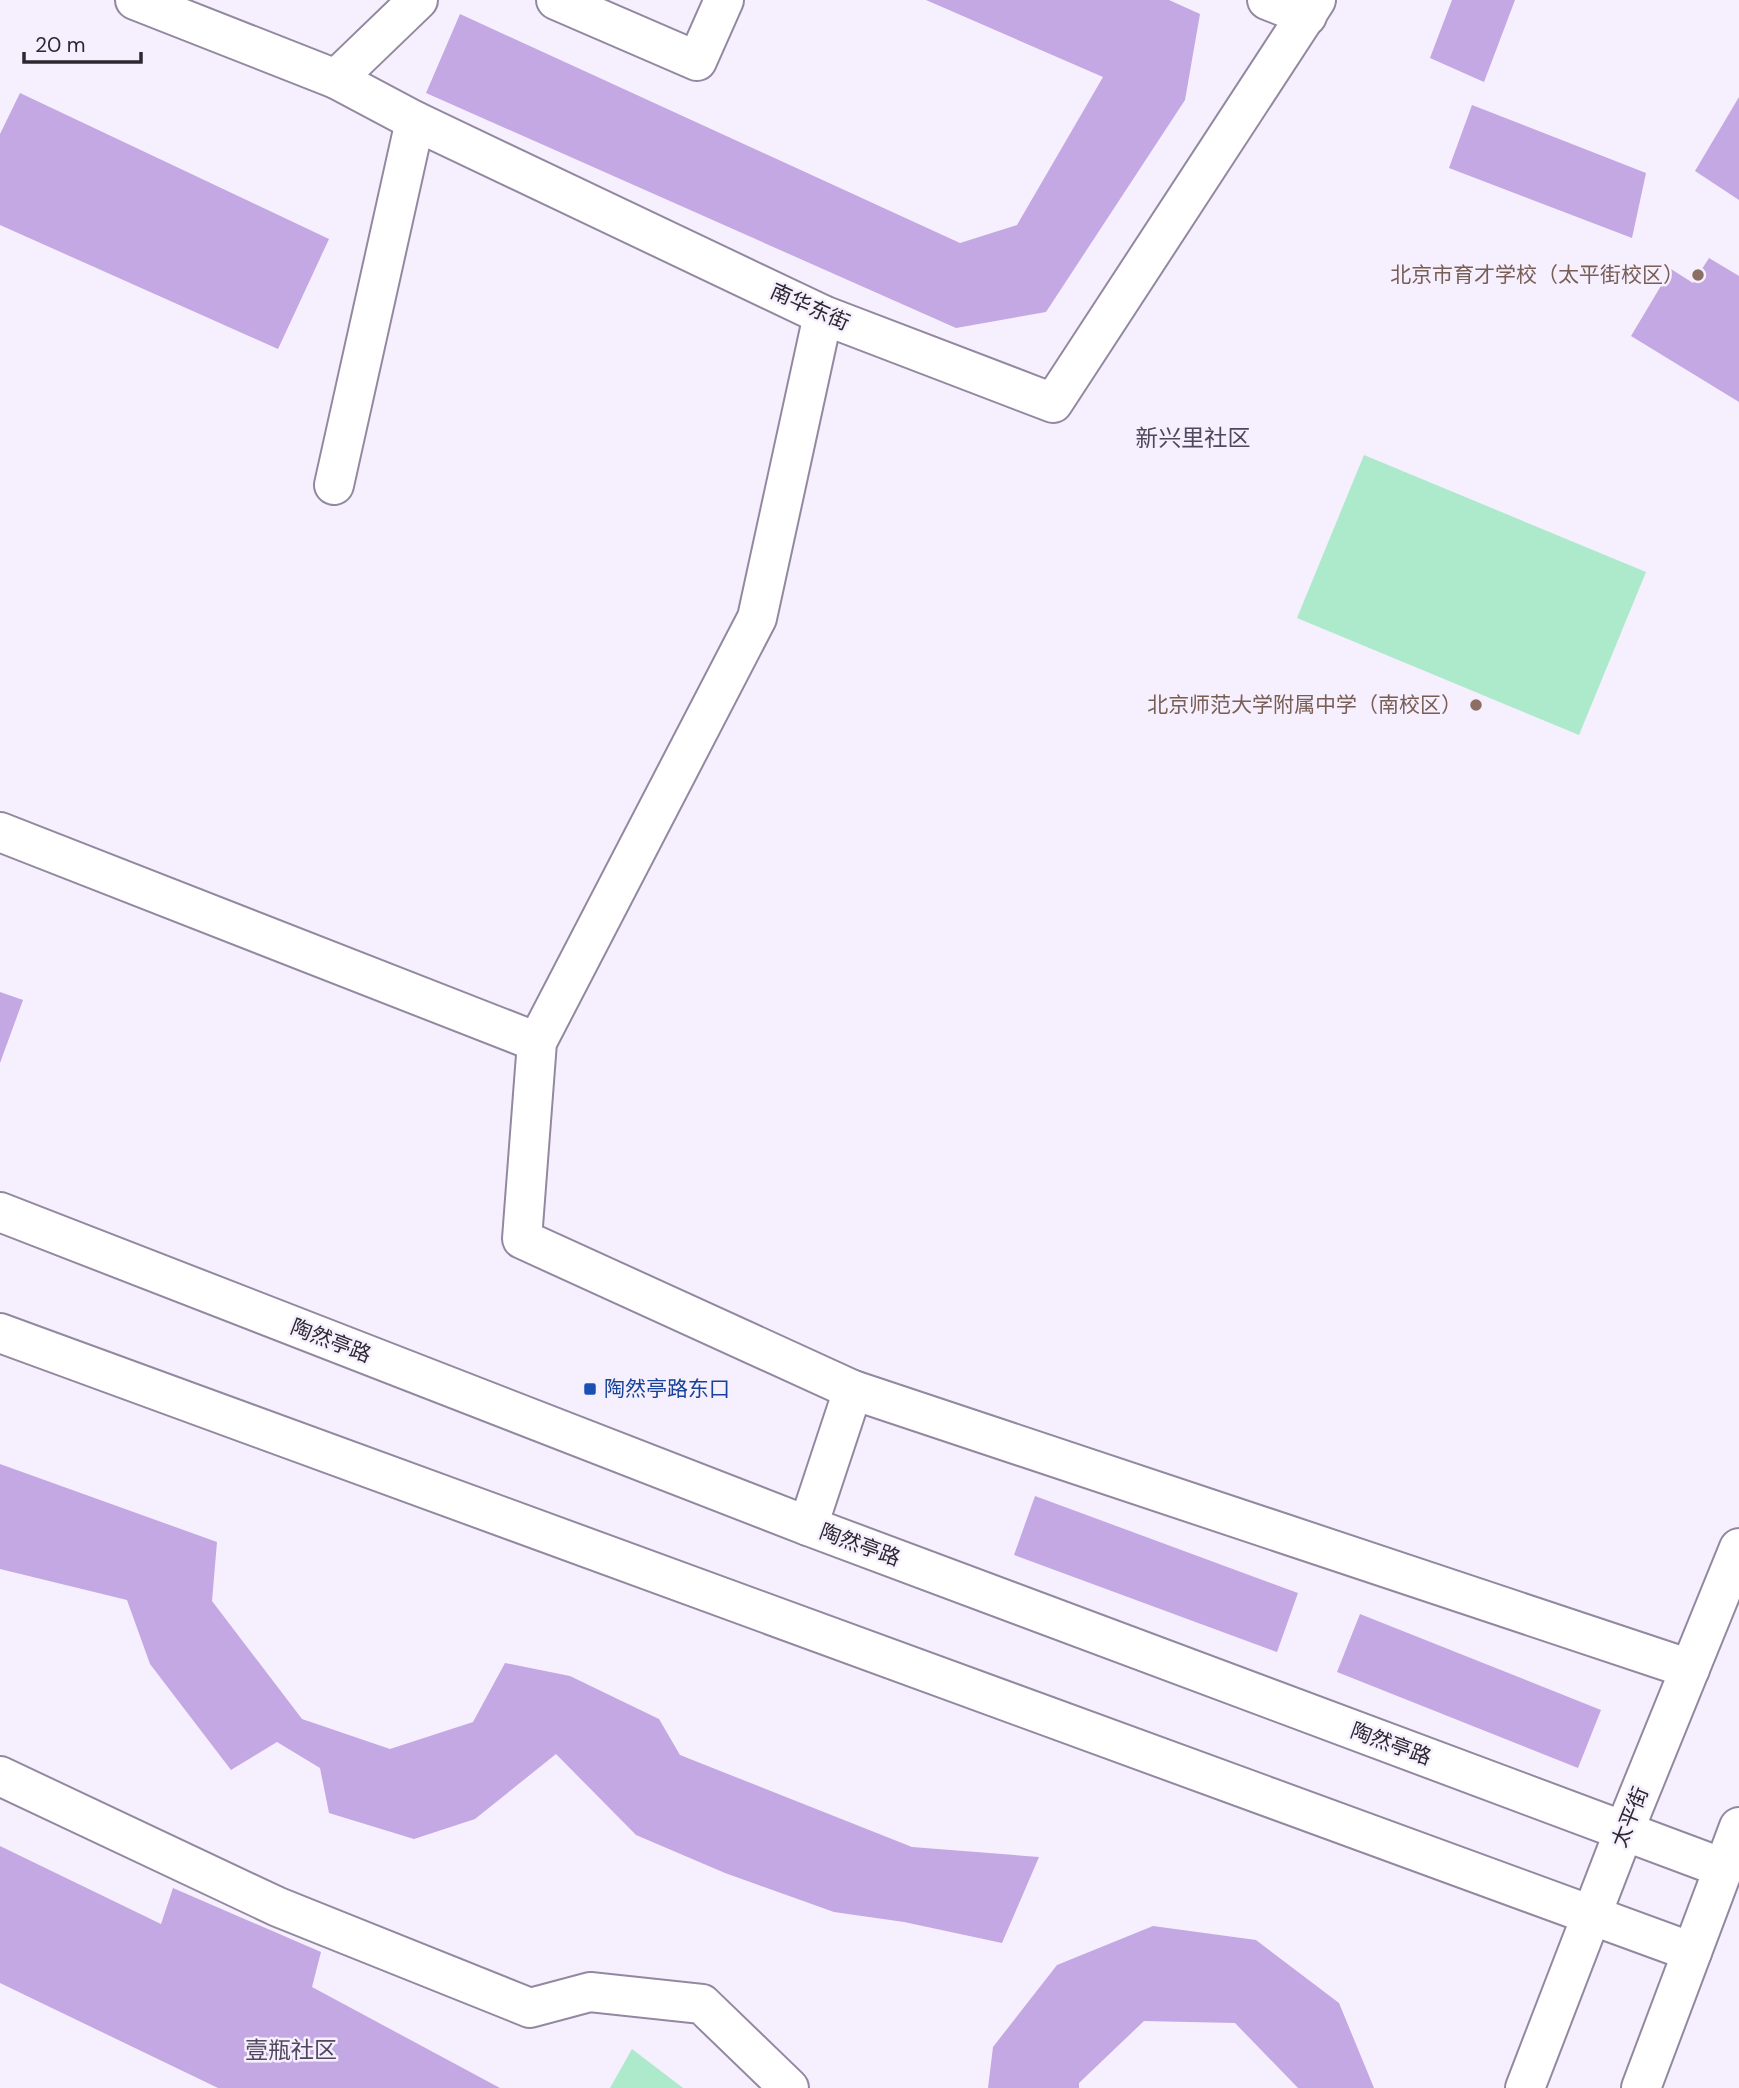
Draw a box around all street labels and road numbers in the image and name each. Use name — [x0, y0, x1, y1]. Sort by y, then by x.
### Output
street label: 南华东街 — [766, 277, 854, 337]
street label: 陶然亭路 — [287, 1313, 375, 1369]
street label: 陶然亭路 — [816, 1517, 904, 1573]
street label: 陶然亭路 — [1347, 1716, 1435, 1772]
street label: 太平街 — [1605, 1783, 1655, 1851]

